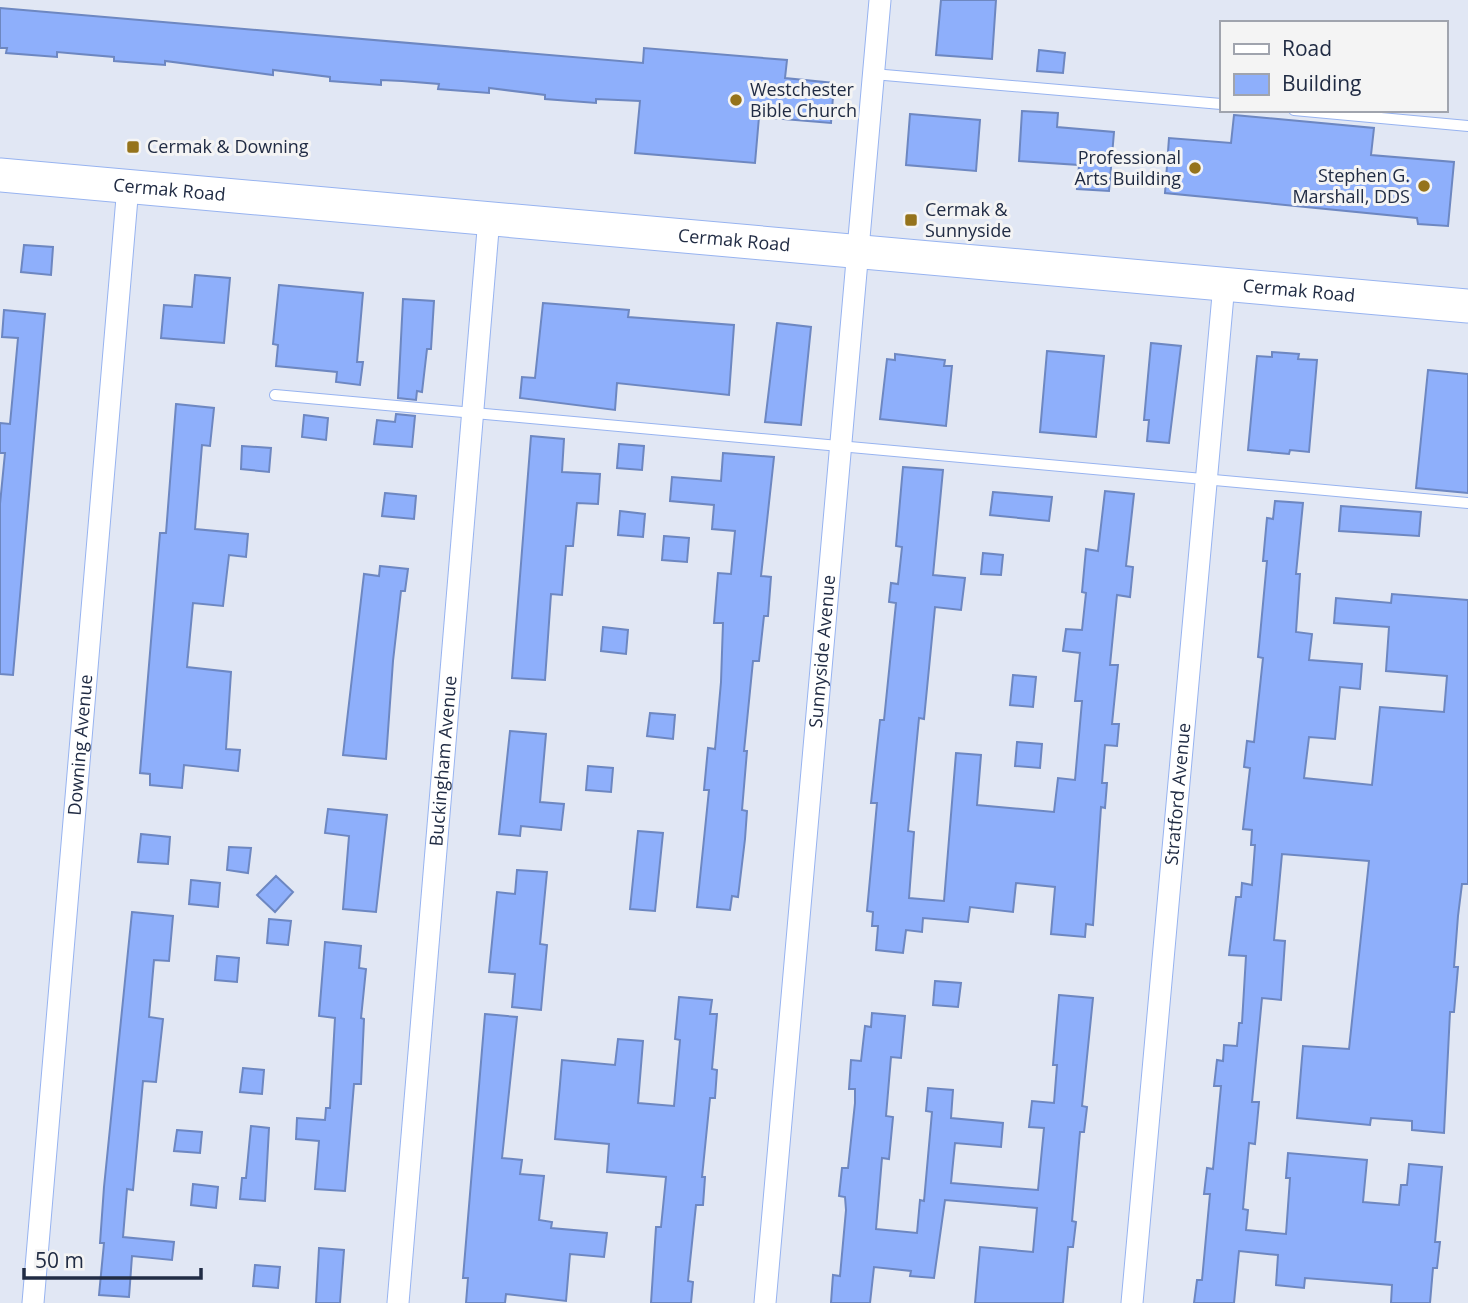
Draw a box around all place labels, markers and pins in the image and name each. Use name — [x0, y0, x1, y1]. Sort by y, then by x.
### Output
place label: Westchester Bible Church — [750, 77, 857, 122]
marker: Westchester Bible Church — [728, 92, 744, 108]
place label: Cermak & Downing — [147, 134, 309, 158]
marker: Cermak & Downing — [125, 139, 141, 155]
place label: Professional Arts Building — [1074, 145, 1181, 190]
marker: Professional Arts Building — [1187, 160, 1203, 176]
place label: Stephen G. Marshall, DDS — [1292, 163, 1410, 208]
marker: Stephen G. Marshall, DDS — [1416, 178, 1432, 194]
place label: Cermak & Sunnyside — [925, 197, 1011, 242]
marker: Cermak & Sunnyside — [903, 212, 919, 228]

